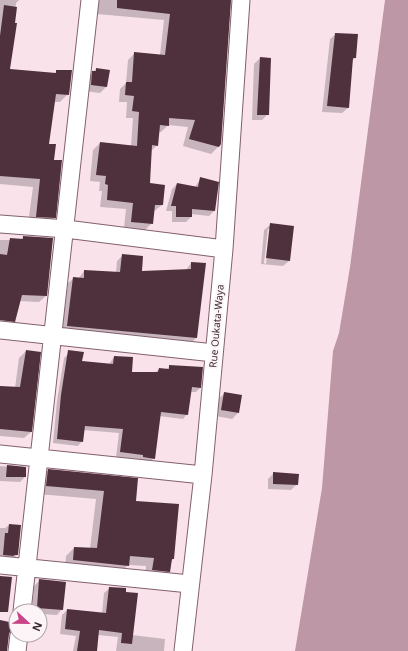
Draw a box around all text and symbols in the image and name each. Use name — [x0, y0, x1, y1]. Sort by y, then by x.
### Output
street label: Rue Oukata-Waya — [205, 284, 227, 368]
north arrow — [8, 603, 48, 643]
text: N — [29, 620, 46, 634]

